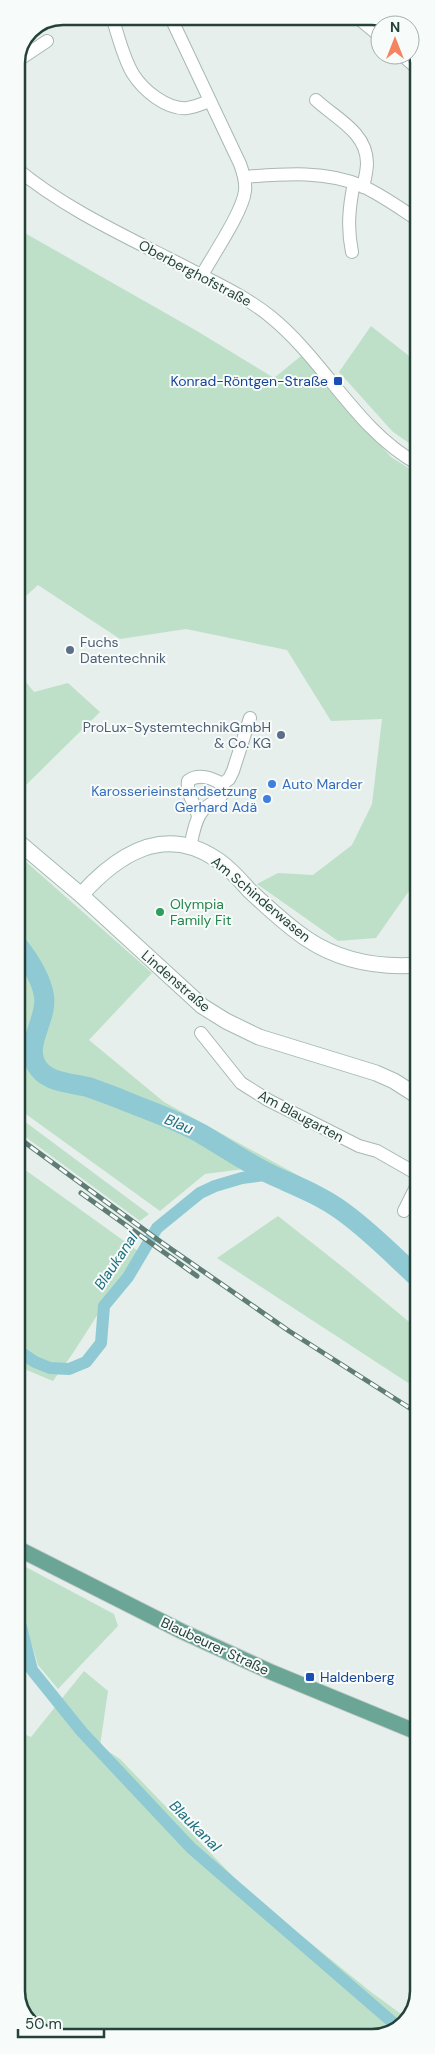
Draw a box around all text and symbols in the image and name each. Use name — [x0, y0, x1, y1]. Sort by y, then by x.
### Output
north arrow — [370, 15, 420, 65]
text: N — [390, 18, 400, 36]
street label: Oberberghofstraße — [136, 236, 255, 310]
place label: Konrad-Röntgen-Straße — [171, 372, 328, 390]
marker: Konrad-Röntgen-Straße — [332, 375, 344, 387]
place label: Fuchs Datentechnik — [80, 633, 166, 667]
marker: Fuchs Datentechnik — [64, 644, 76, 656]
place label: ProLux-SystemtechnikGmbH & Co. KG — [83, 718, 271, 752]
marker: ProLux-SystemtechnikGmbH & Co. KG — [275, 729, 287, 741]
place label: Auto Marder — [282, 775, 363, 793]
marker: Auto Marder — [266, 778, 278, 790]
place label: Karosserieinstandsetzung Gerhard Adä — [91, 782, 257, 816]
marker: Karosserieinstandsetzung Gerhard Adä — [261, 793, 273, 805]
street label: Am Schinderwasen — [208, 852, 314, 946]
place label: Olympia Family Fit — [170, 895, 231, 929]
marker: Olympia Family Fit — [154, 906, 166, 918]
street label: Lindenstraße — [138, 946, 214, 1016]
street label: Am Blaugarten — [255, 1086, 347, 1146]
water label: Blau — [162, 1109, 197, 1139]
water label: Blaukanal — [89, 1228, 143, 1294]
street label: Blaubeurer Straße — [158, 1613, 272, 1679]
place label: Haldenberg — [320, 1668, 395, 1686]
marker: Haldenberg — [304, 1671, 316, 1683]
water label: Blaukanal — [165, 1796, 226, 1857]
scale bar — [18, 2006, 104, 2038]
text: 50 m — [25, 2014, 62, 2034]

